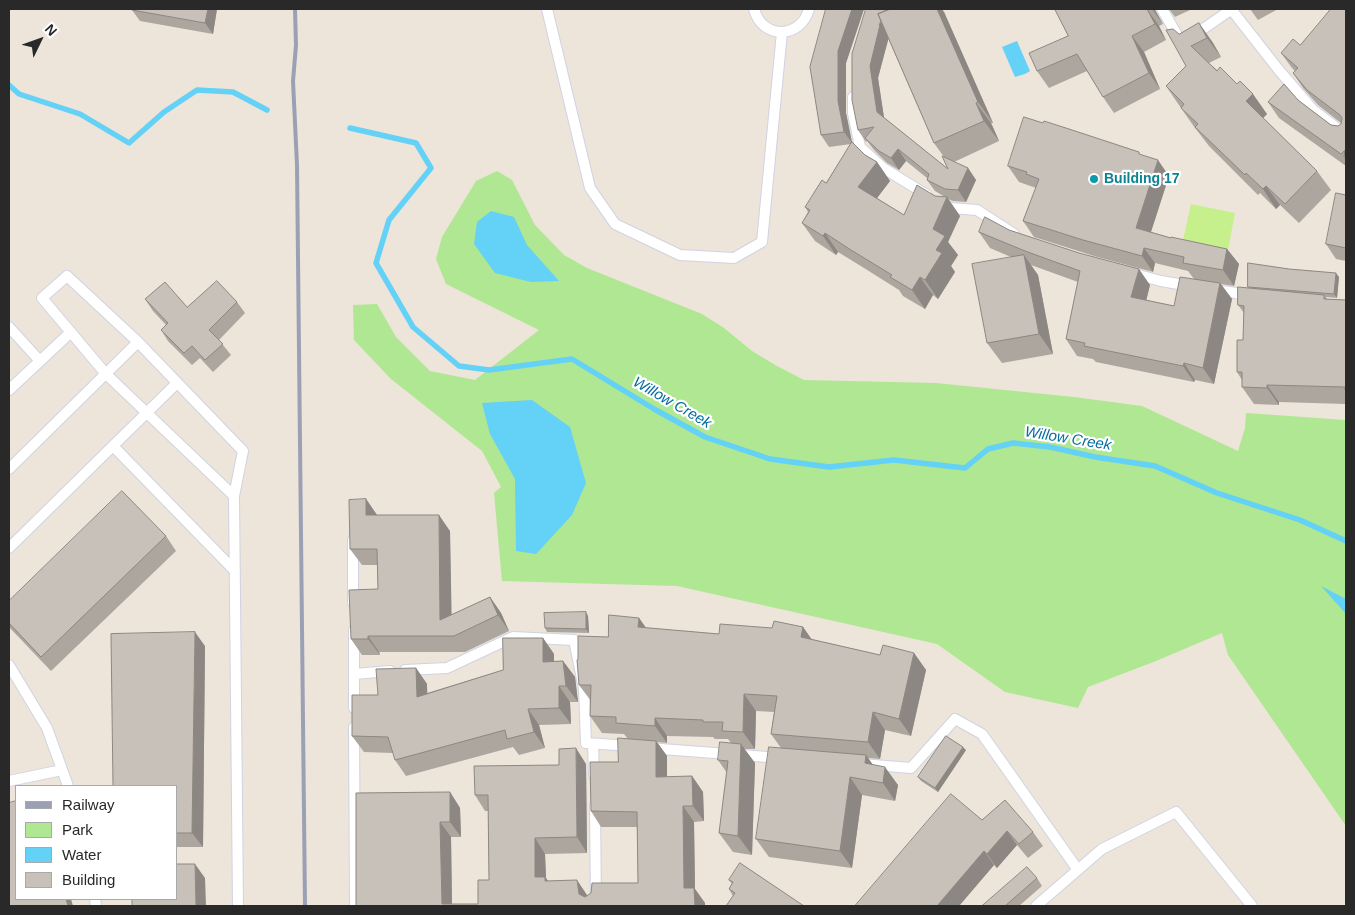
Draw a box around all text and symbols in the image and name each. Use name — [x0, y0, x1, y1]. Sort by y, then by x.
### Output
north arrow — [15, 15, 65, 65]
text: N — [42, 21, 60, 39]
place label: Building 17 — [1104, 171, 1179, 187]
marker: Building 17 — [1088, 173, 1100, 185]
water label: Willow Creek — [630, 373, 714, 433]
water label: Willow Creek — [1023, 423, 1113, 455]
legend — [15, 785, 178, 900]
text: Railway — [62, 796, 115, 813]
text: Park — [62, 821, 93, 838]
text: Water — [62, 846, 101, 863]
text: Building — [62, 871, 115, 888]

